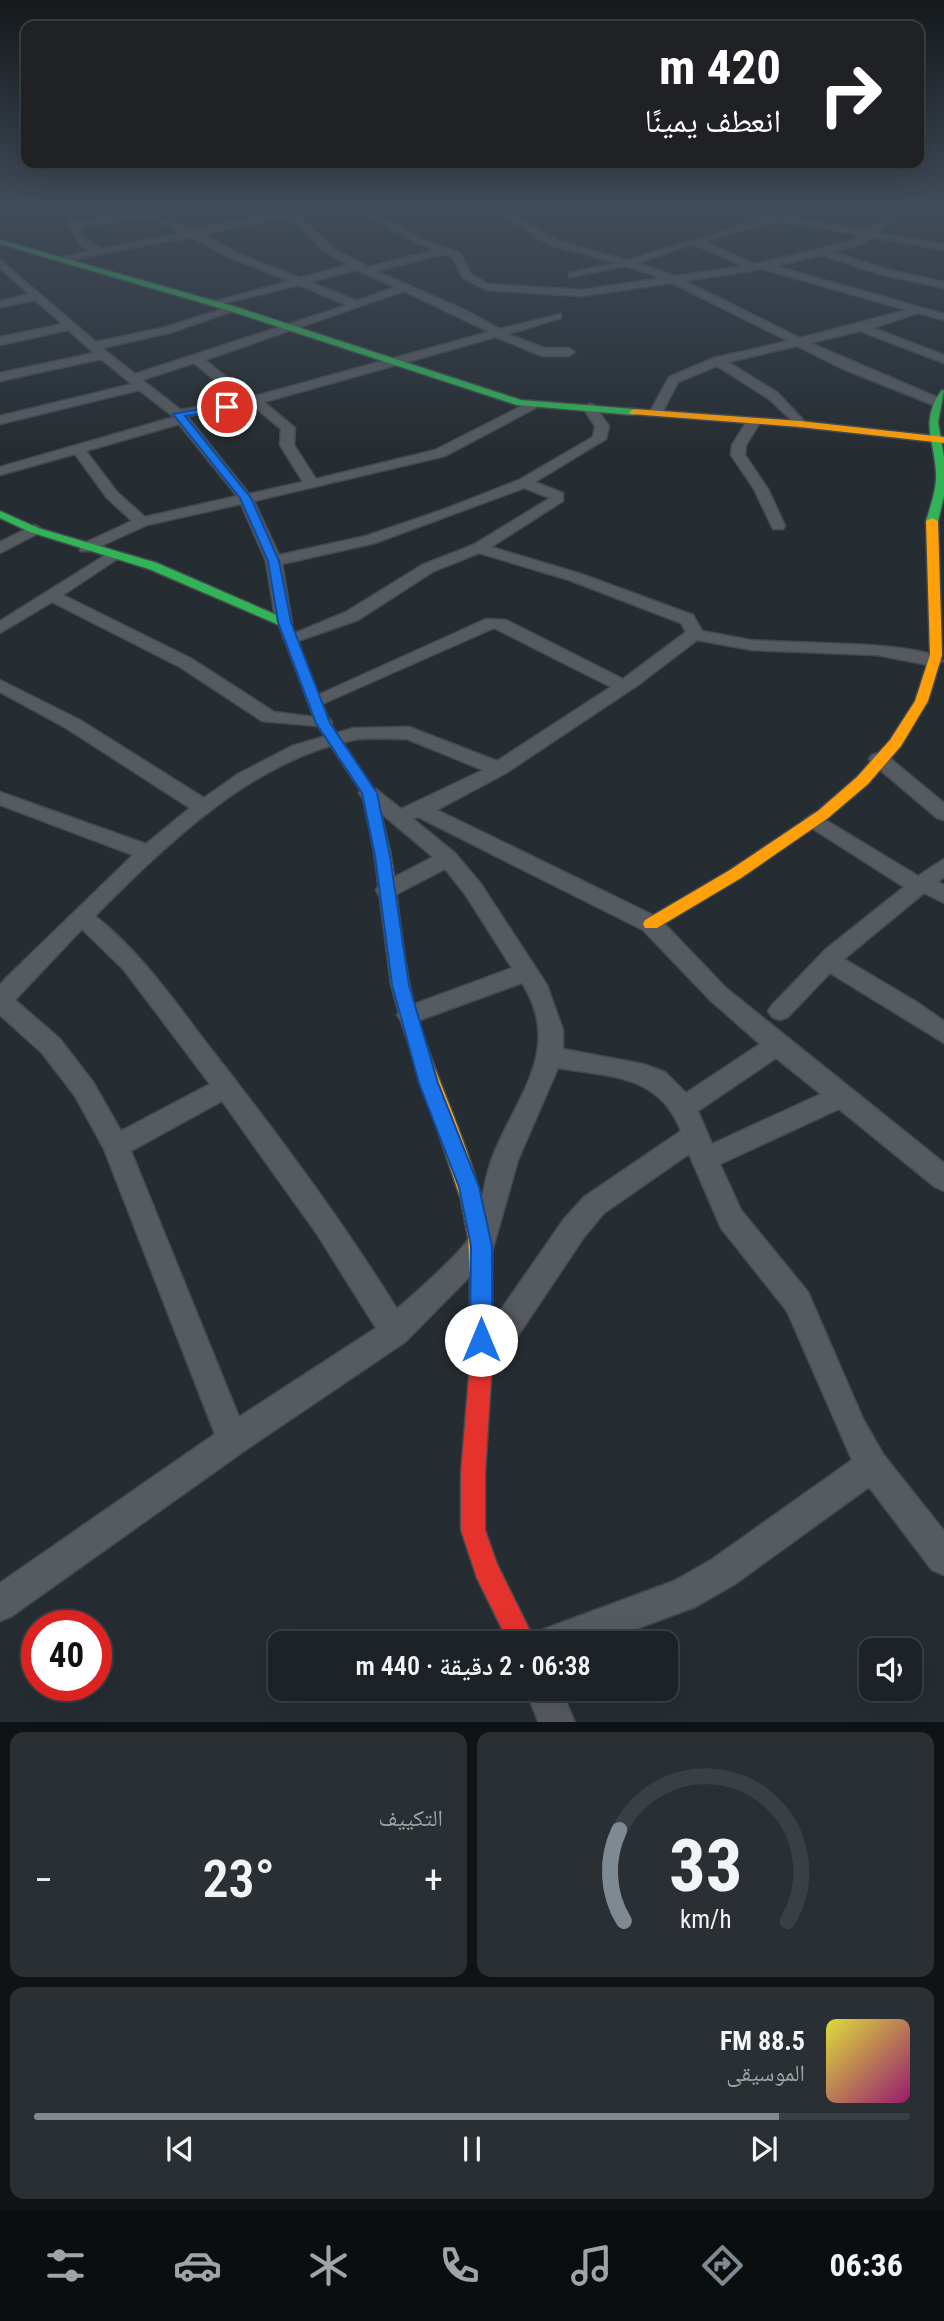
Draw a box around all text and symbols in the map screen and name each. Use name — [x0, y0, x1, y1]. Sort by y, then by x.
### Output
text: 420 m — [659, 39, 781, 96]
icon: right — [805, 49, 896, 140]
text: انعطف يمينًا — [645, 102, 781, 140]
pin — [197, 377, 257, 437]
icon: arrive — [208, 388, 246, 426]
position arrow — [444, 1303, 518, 1377]
speed limit sign: 40 — [21, 1610, 112, 1701]
map controls — [859, 1638, 922, 1701]
button: sound — [859, 1638, 922, 1701]
text: 06:38 · 2 دقيقة · 440 m — [355, 1651, 591, 1681]
text: التكييف — [378, 1805, 443, 1832]
text: 33 — [669, 1823, 742, 1909]
text: 23° — [202, 1849, 275, 1910]
text: − — [34, 1858, 53, 1902]
text: + — [424, 1858, 443, 1902]
text: km/h — [680, 1904, 731, 1933]
text: 88.5 FM — [720, 2026, 805, 2056]
text: الموسيقى — [726, 2060, 805, 2087]
icon: previous — [161, 2130, 199, 2168]
icon: pause — [453, 2130, 491, 2168]
icon: next — [745, 2130, 783, 2168]
icon: filters — [41, 2241, 90, 2290]
icon: car — [173, 2241, 222, 2290]
icon: climate — [304, 2241, 353, 2290]
icon: phone — [435, 2241, 484, 2290]
icon: music — [567, 2241, 616, 2290]
icon: directions — [698, 2241, 747, 2290]
text: 06:36 — [829, 2246, 903, 2284]

